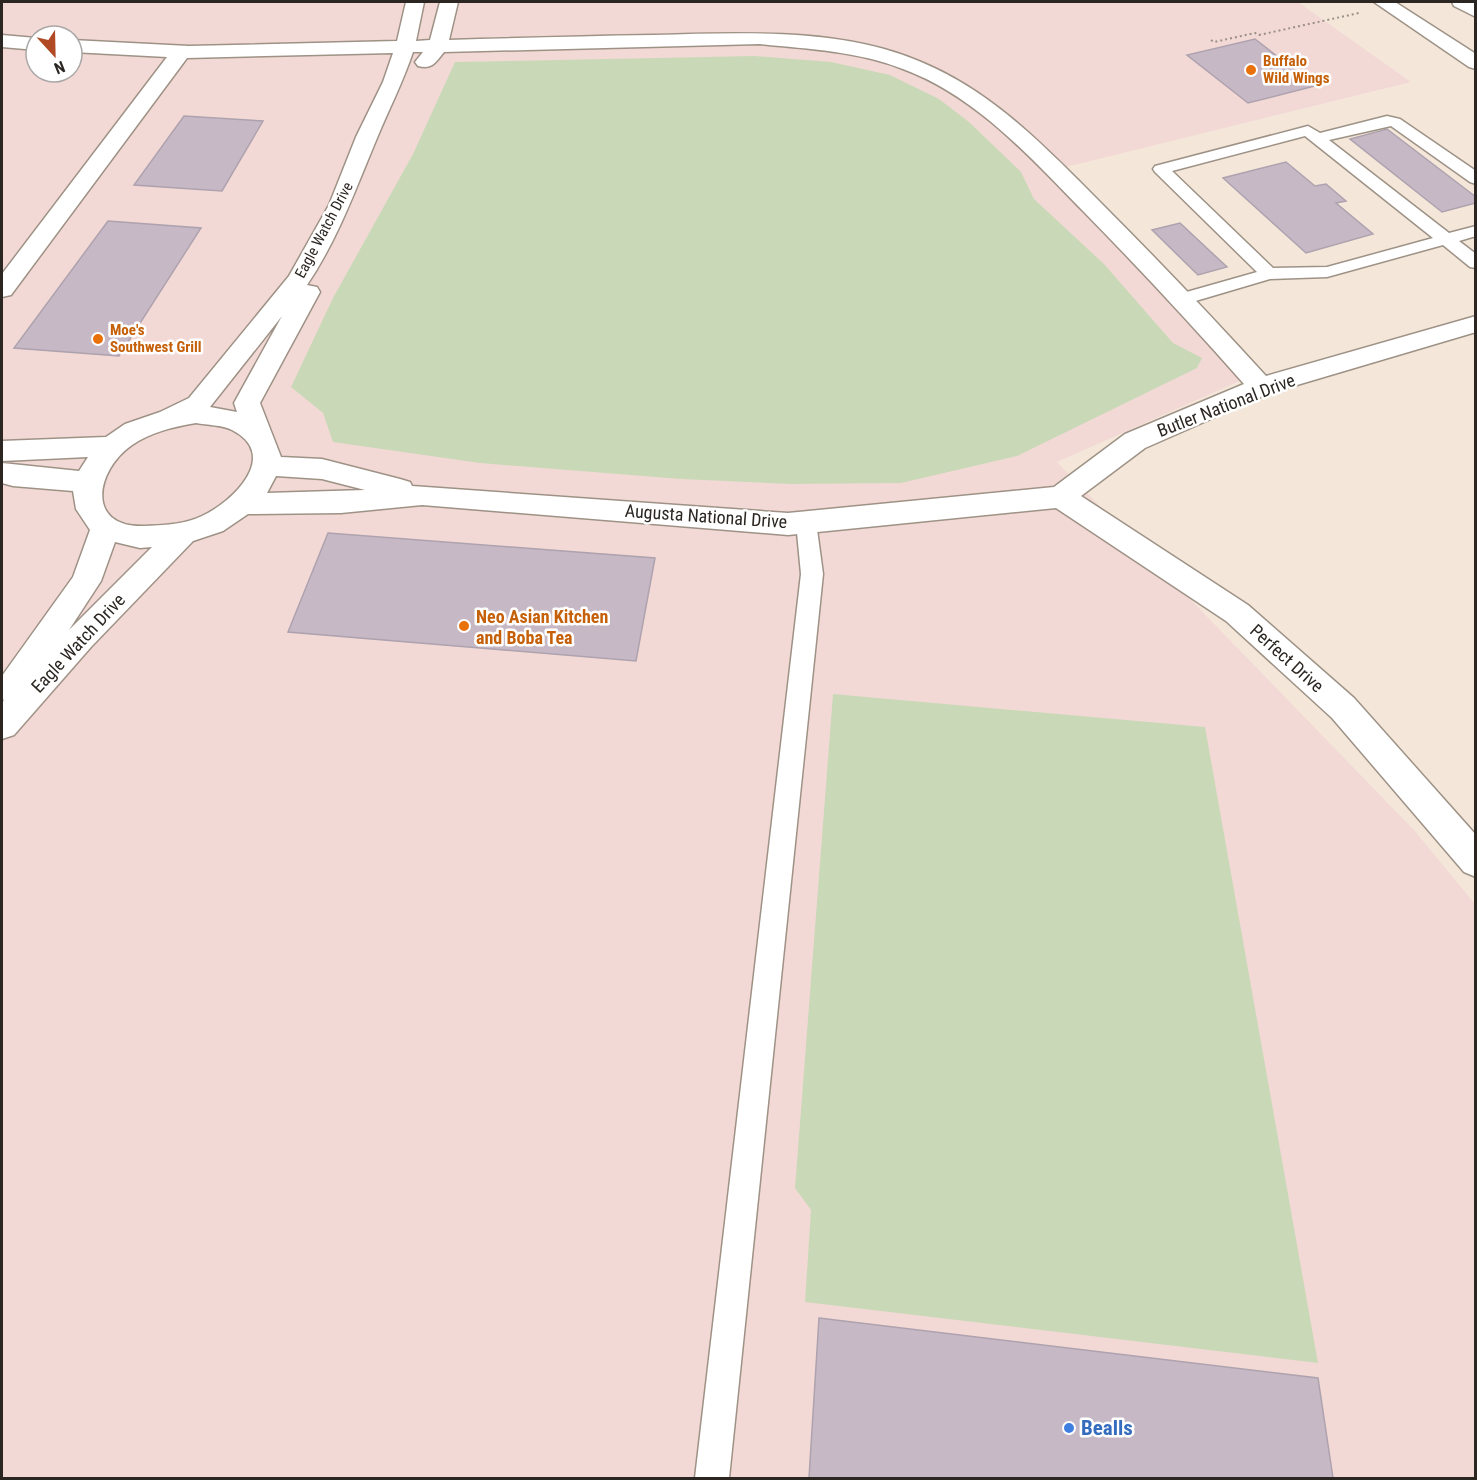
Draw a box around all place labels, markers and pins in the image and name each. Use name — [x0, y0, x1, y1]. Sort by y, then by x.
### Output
place label: Buffalo Wild Wings — [1263, 52, 1330, 87]
marker: Buffalo Wild Wings — [1244, 63, 1258, 77]
place label: Moe's Southwest Grill — [110, 321, 202, 356]
marker: Moe's Southwest Grill — [91, 332, 105, 346]
place label: Neo Asian Kitchen and Boba Tea — [476, 606, 608, 648]
marker: Neo Asian Kitchen and Boba Tea — [457, 619, 471, 633]
place label: Bealls — [1081, 1416, 1133, 1440]
marker: Bealls — [1062, 1421, 1076, 1435]

